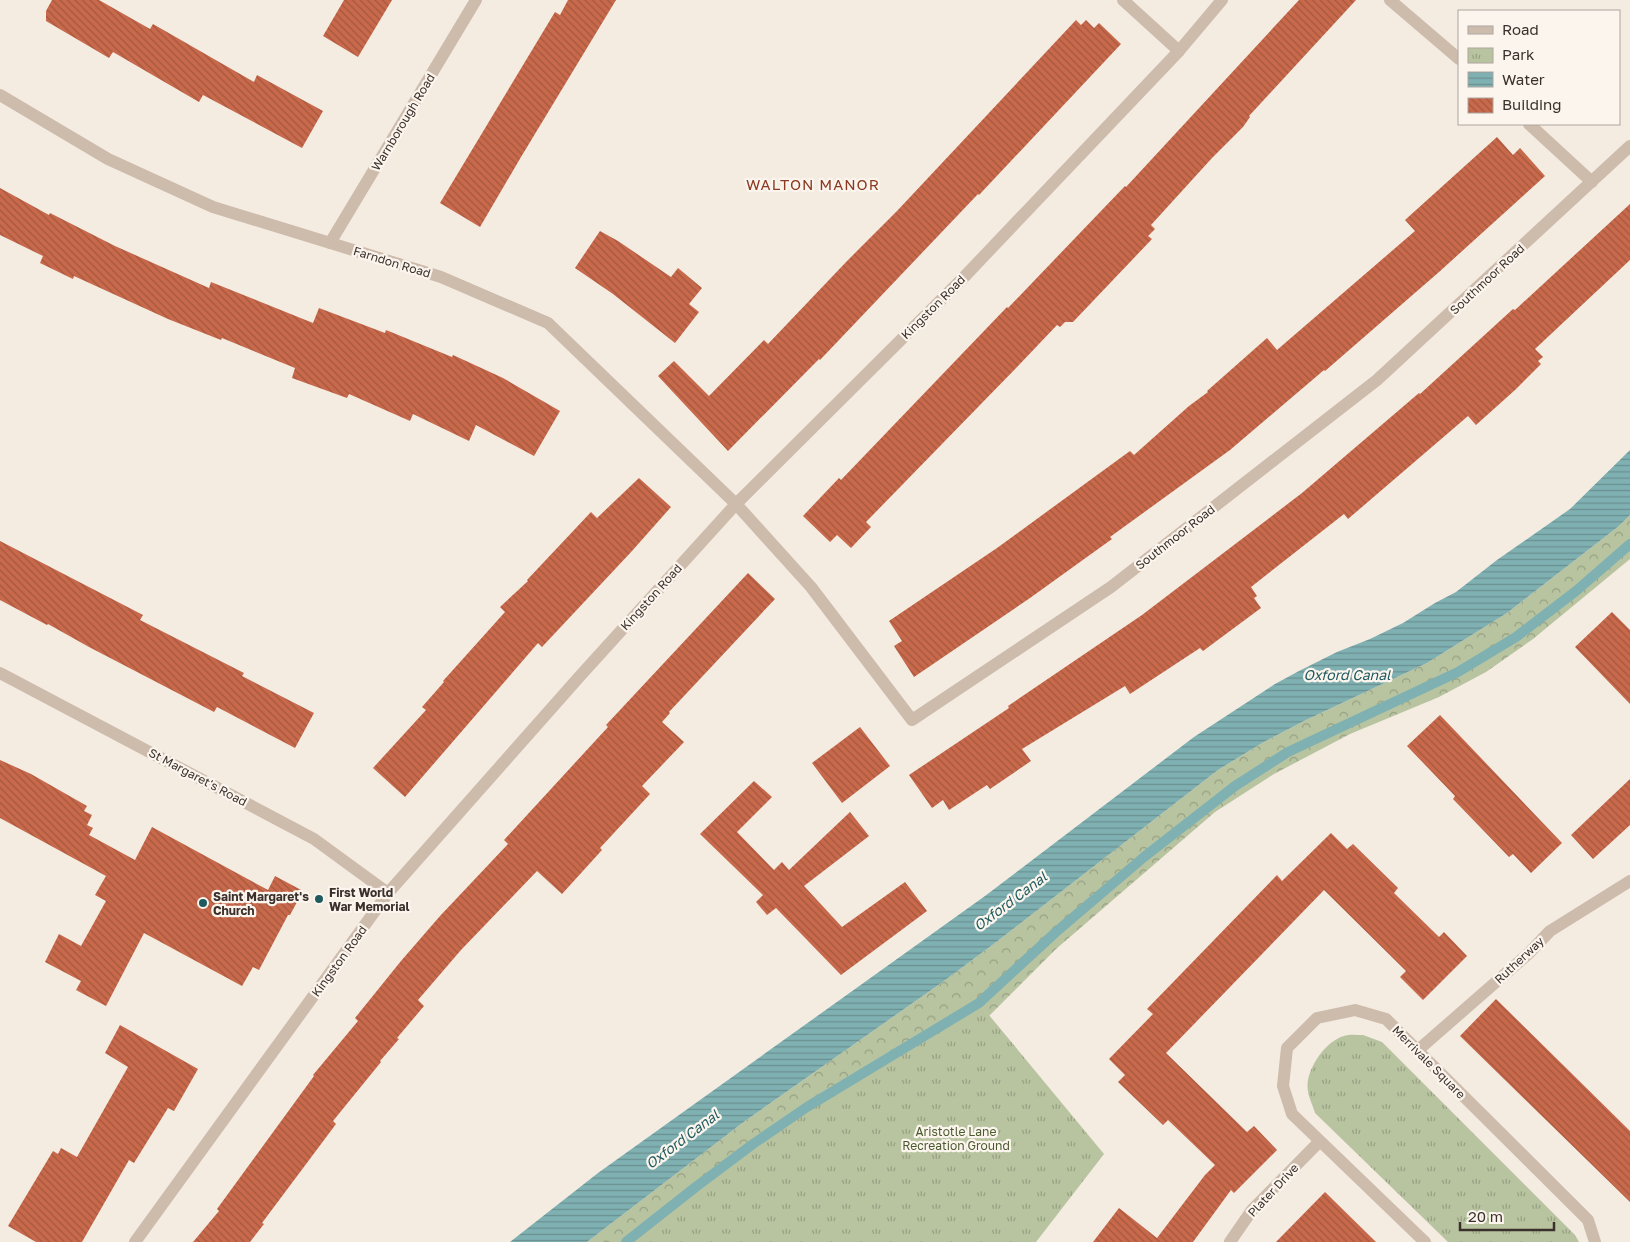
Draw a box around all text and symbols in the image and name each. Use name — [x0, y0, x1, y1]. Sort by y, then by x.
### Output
legend — [1458, 10, 1620, 125]
text: Road — [1502, 20, 1539, 38]
text: Park — [1502, 45, 1535, 63]
text: Water — [1502, 70, 1545, 88]
street label: Warnborough Road — [368, 71, 438, 173]
text: Building — [1502, 95, 1562, 113]
district label: WALTON MANOR — [746, 175, 880, 193]
street label: Southmoor Road — [1447, 241, 1527, 317]
street label: Farndon Road — [352, 243, 432, 281]
street label: Kingston Road — [898, 272, 968, 342]
street label: Southmoor Road — [1132, 501, 1218, 573]
street label: Kingston Road — [617, 561, 685, 633]
water label: Oxford Canal — [1303, 666, 1391, 683]
street label: St Margaret's Road — [146, 745, 250, 809]
water label: Oxford Canal — [970, 868, 1050, 934]
place label: First World War Memorial — [329, 885, 409, 914]
place label: Saint Margaret's Church — [213, 889, 309, 918]
marker: First World War Memorial — [313, 893, 325, 905]
marker: Saint Margaret's Church — [197, 897, 209, 909]
street label: Kingston Road — [308, 922, 370, 1000]
street label: Rutherway — [1491, 933, 1547, 987]
street label: Merrivale Square — [1389, 1022, 1469, 1102]
water label: Oxford Canal — [642, 1106, 722, 1172]
park label: Aristotle Lane Recreation Ground — [902, 1124, 1010, 1153]
street label: Plater Drive — [1244, 1160, 1302, 1220]
scale bar — [1460, 1200, 1554, 1232]
text: 20 m — [1468, 1207, 1503, 1225]

